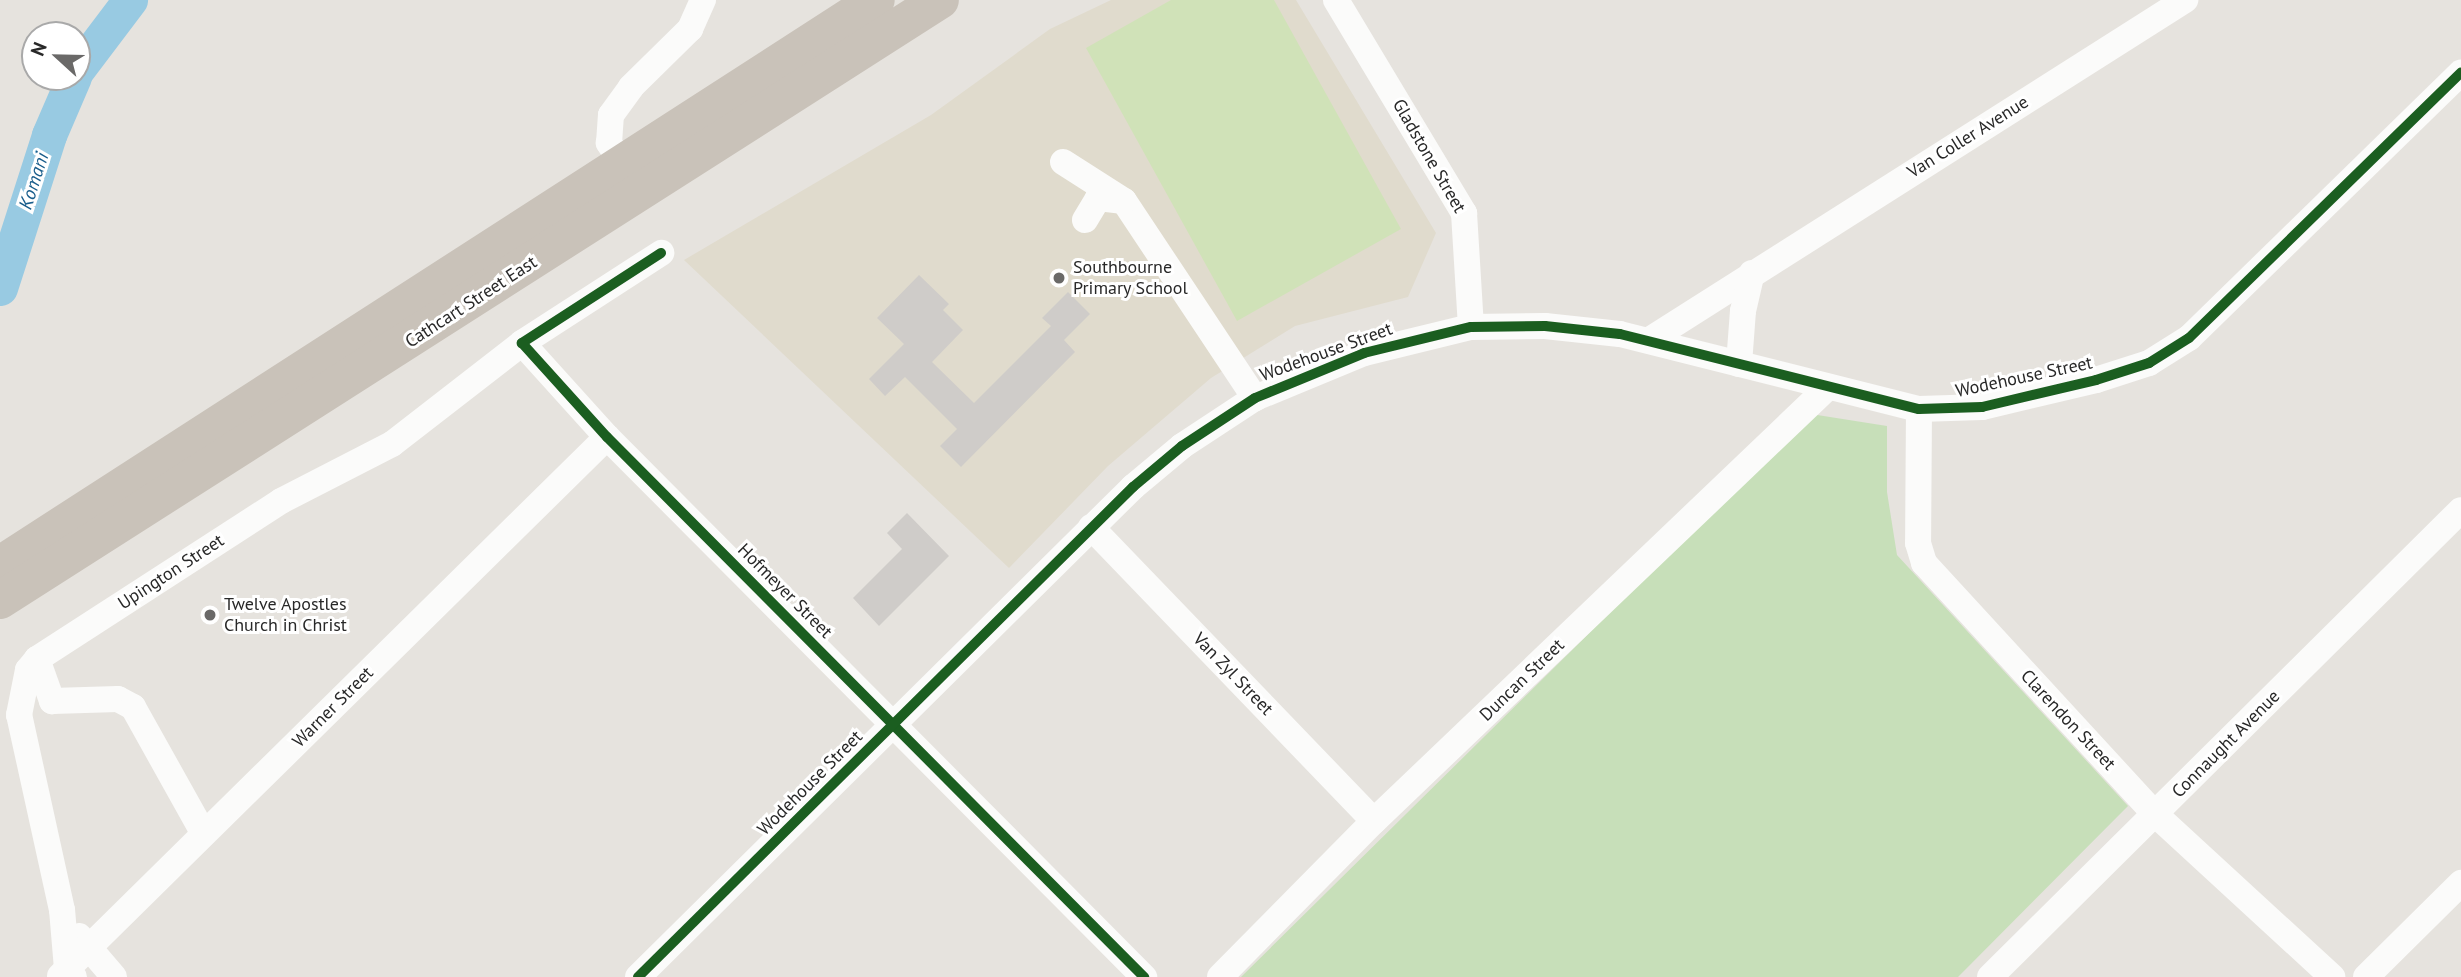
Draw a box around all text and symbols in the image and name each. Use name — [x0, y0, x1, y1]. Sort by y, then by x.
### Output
north arrow — [21, 21, 91, 91]
text: N — [25, 39, 52, 59]
street label: Van Coller Avenue — [1903, 91, 2033, 183]
street label: Gladstone Street — [1388, 95, 1470, 217]
water label: Komani — [14, 150, 54, 212]
street label: Cathcart Street East — [401, 251, 541, 353]
place label: Southbourne Primary School — [1073, 257, 1188, 300]
marker: Southbourne Primary School — [1051, 270, 1067, 286]
street label: Wodehouse Street — [1257, 318, 1395, 386]
street label: Wodehouse Street — [1954, 352, 2094, 402]
street label: Upington Street — [114, 530, 228, 614]
street label: Hofmeyer Street — [733, 539, 837, 643]
place label: Twelve Apostles Church in Christ — [224, 594, 347, 636]
marker: Twelve Apostles Church in Christ — [202, 607, 218, 623]
street label: Van Zyl Street — [1188, 628, 1278, 720]
street label: Duncan Street — [1475, 634, 1569, 726]
street label: Warner Street — [288, 662, 378, 752]
street label: Clarendon Street — [2016, 665, 2120, 775]
street label: Connaught Avenue — [2167, 685, 2285, 803]
street label: Wodehouse Street — [753, 726, 867, 840]

